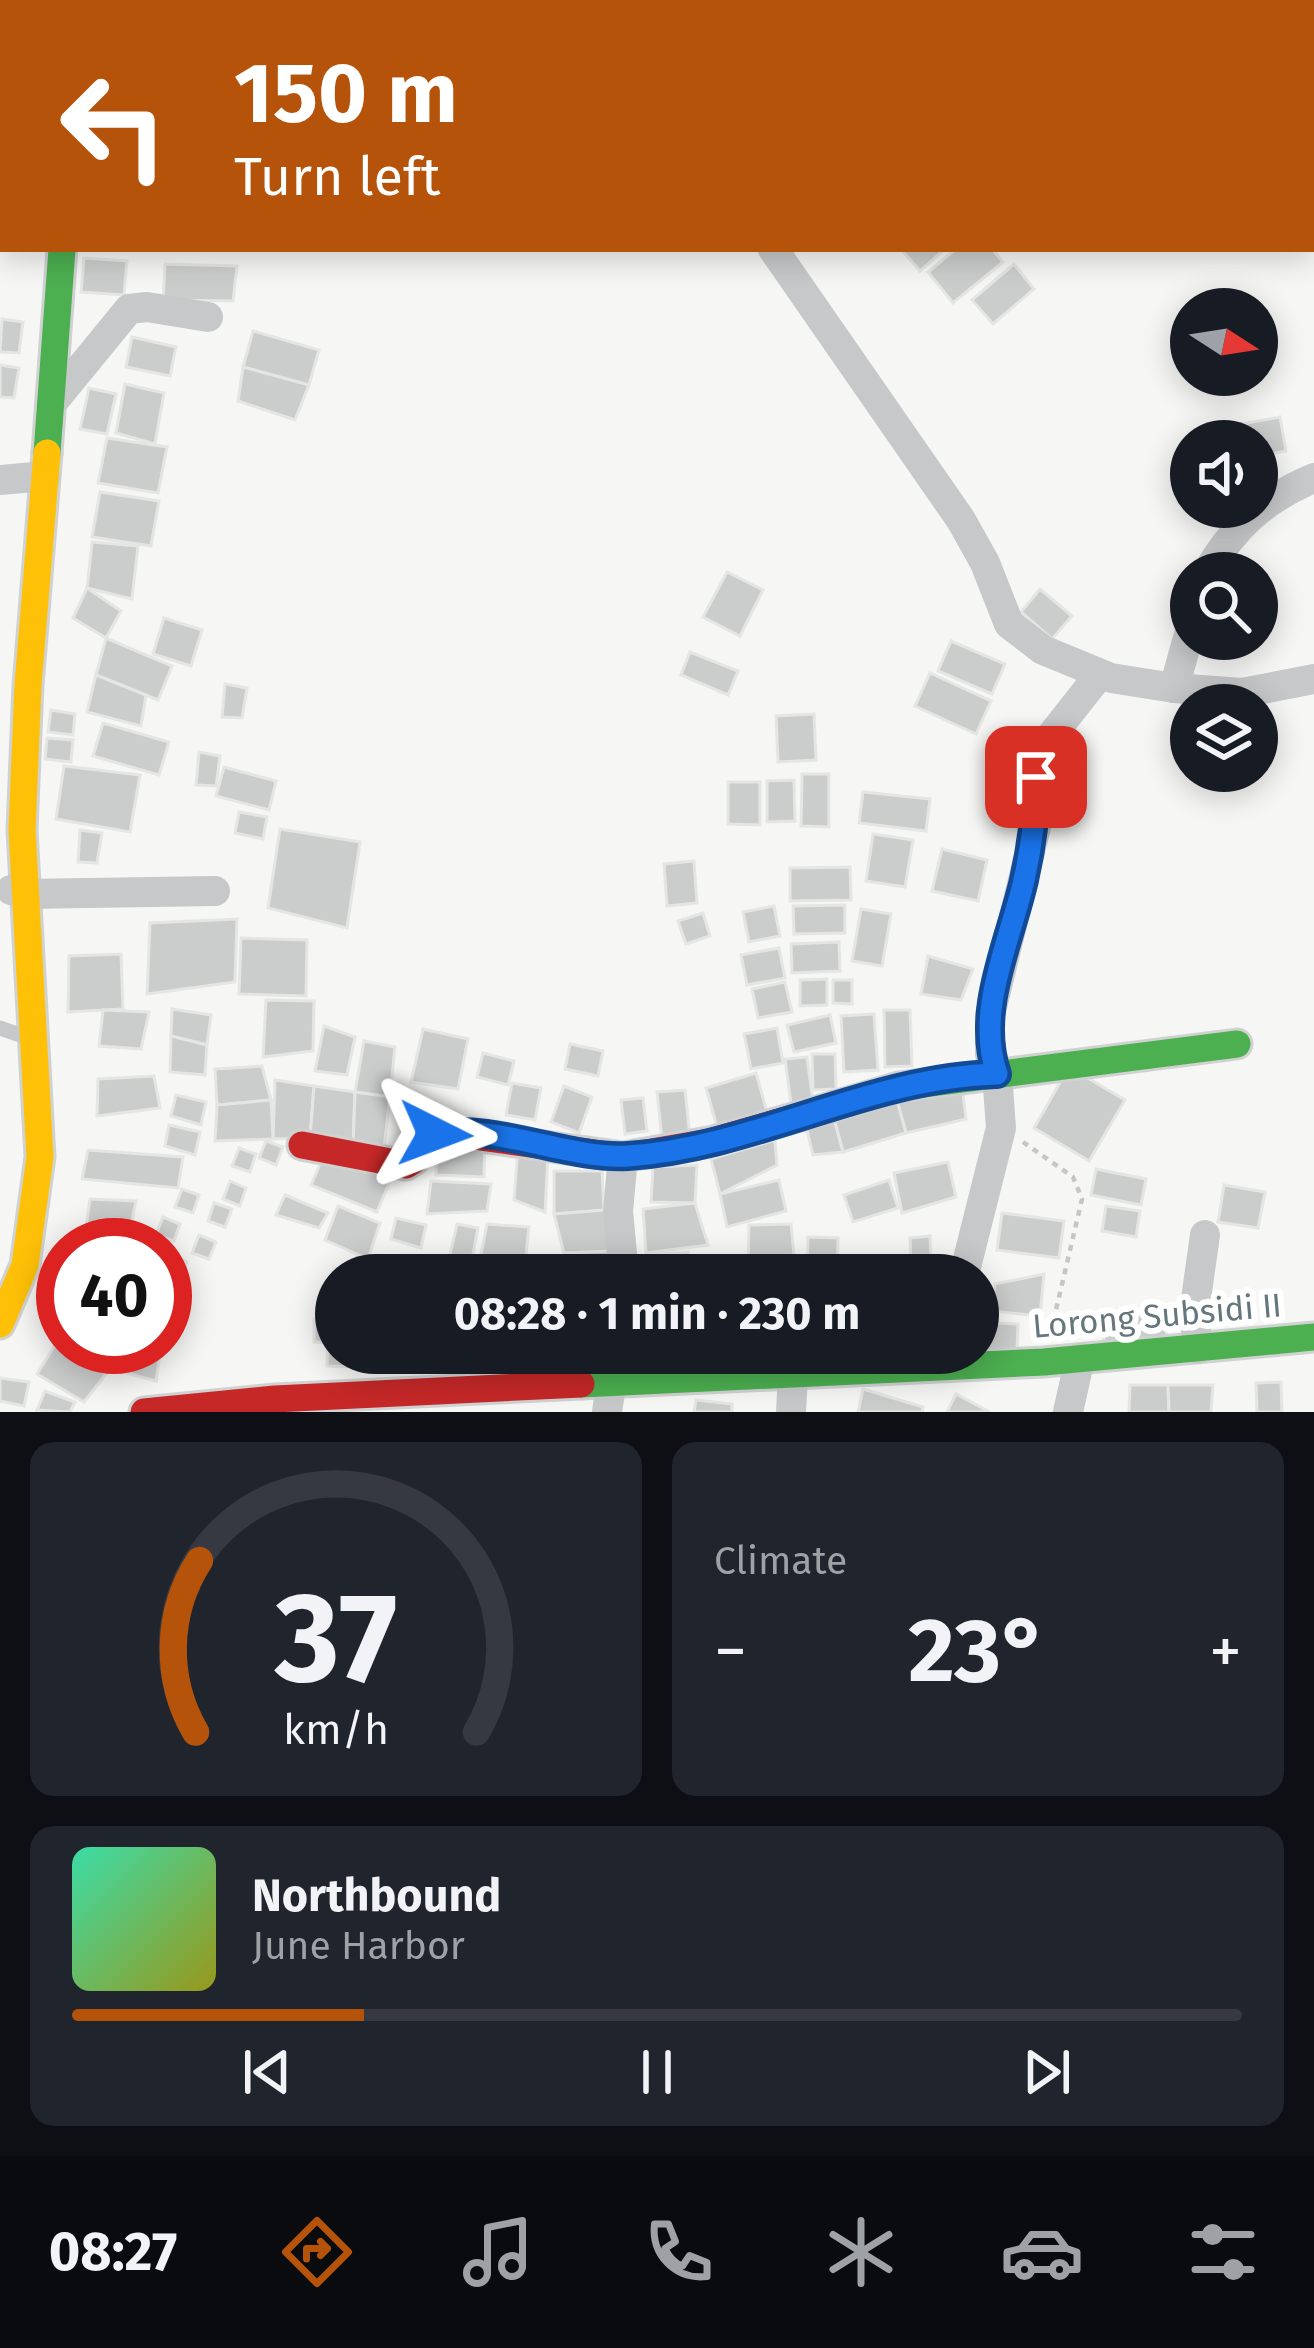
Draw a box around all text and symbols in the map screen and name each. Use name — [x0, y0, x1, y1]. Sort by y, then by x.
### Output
text: 150 m — [234, 43, 458, 144]
icon: left — [36, 48, 192, 204]
text: Turn left — [234, 145, 441, 209]
north arrow — [1170, 288, 1278, 396]
map controls — [1170, 288, 1278, 792]
button: sound — [1170, 420, 1278, 528]
button: search — [1170, 552, 1278, 660]
button: layers — [1170, 684, 1278, 792]
pin — [985, 726, 1087, 828]
icon: arrive — [1003, 744, 1069, 810]
position arrow — [372, 1071, 498, 1197]
speed limit sign: 40 — [36, 1218, 192, 1374]
street label: Lorong Subsidi II — [1031, 1285, 1283, 1347]
text: 08:28 · 1 min · 230 m — [454, 1287, 860, 1341]
text: Climate — [714, 1538, 847, 1584]
text: 37 — [274, 1564, 397, 1714]
text: 23° — [908, 1597, 1048, 1705]
text: − — [714, 1612, 747, 1691]
text: + — [1209, 1612, 1242, 1691]
text: km/h — [283, 1704, 389, 1755]
text: Northbound — [252, 1869, 501, 1923]
text: June Harbor — [252, 1923, 465, 1969]
icon: previous — [234, 2039, 300, 2105]
icon: pause — [624, 2039, 690, 2105]
icon: next — [1014, 2039, 1080, 2105]
icon: directions — [275, 2210, 359, 2294]
icon: music — [456, 2210, 540, 2294]
icon: phone — [637, 2210, 721, 2294]
icon: climate — [819, 2210, 903, 2294]
icon: car — [1000, 2210, 1084, 2294]
icon: filters — [1181, 2210, 1265, 2294]
text: 08:27 — [49, 2220, 177, 2284]

